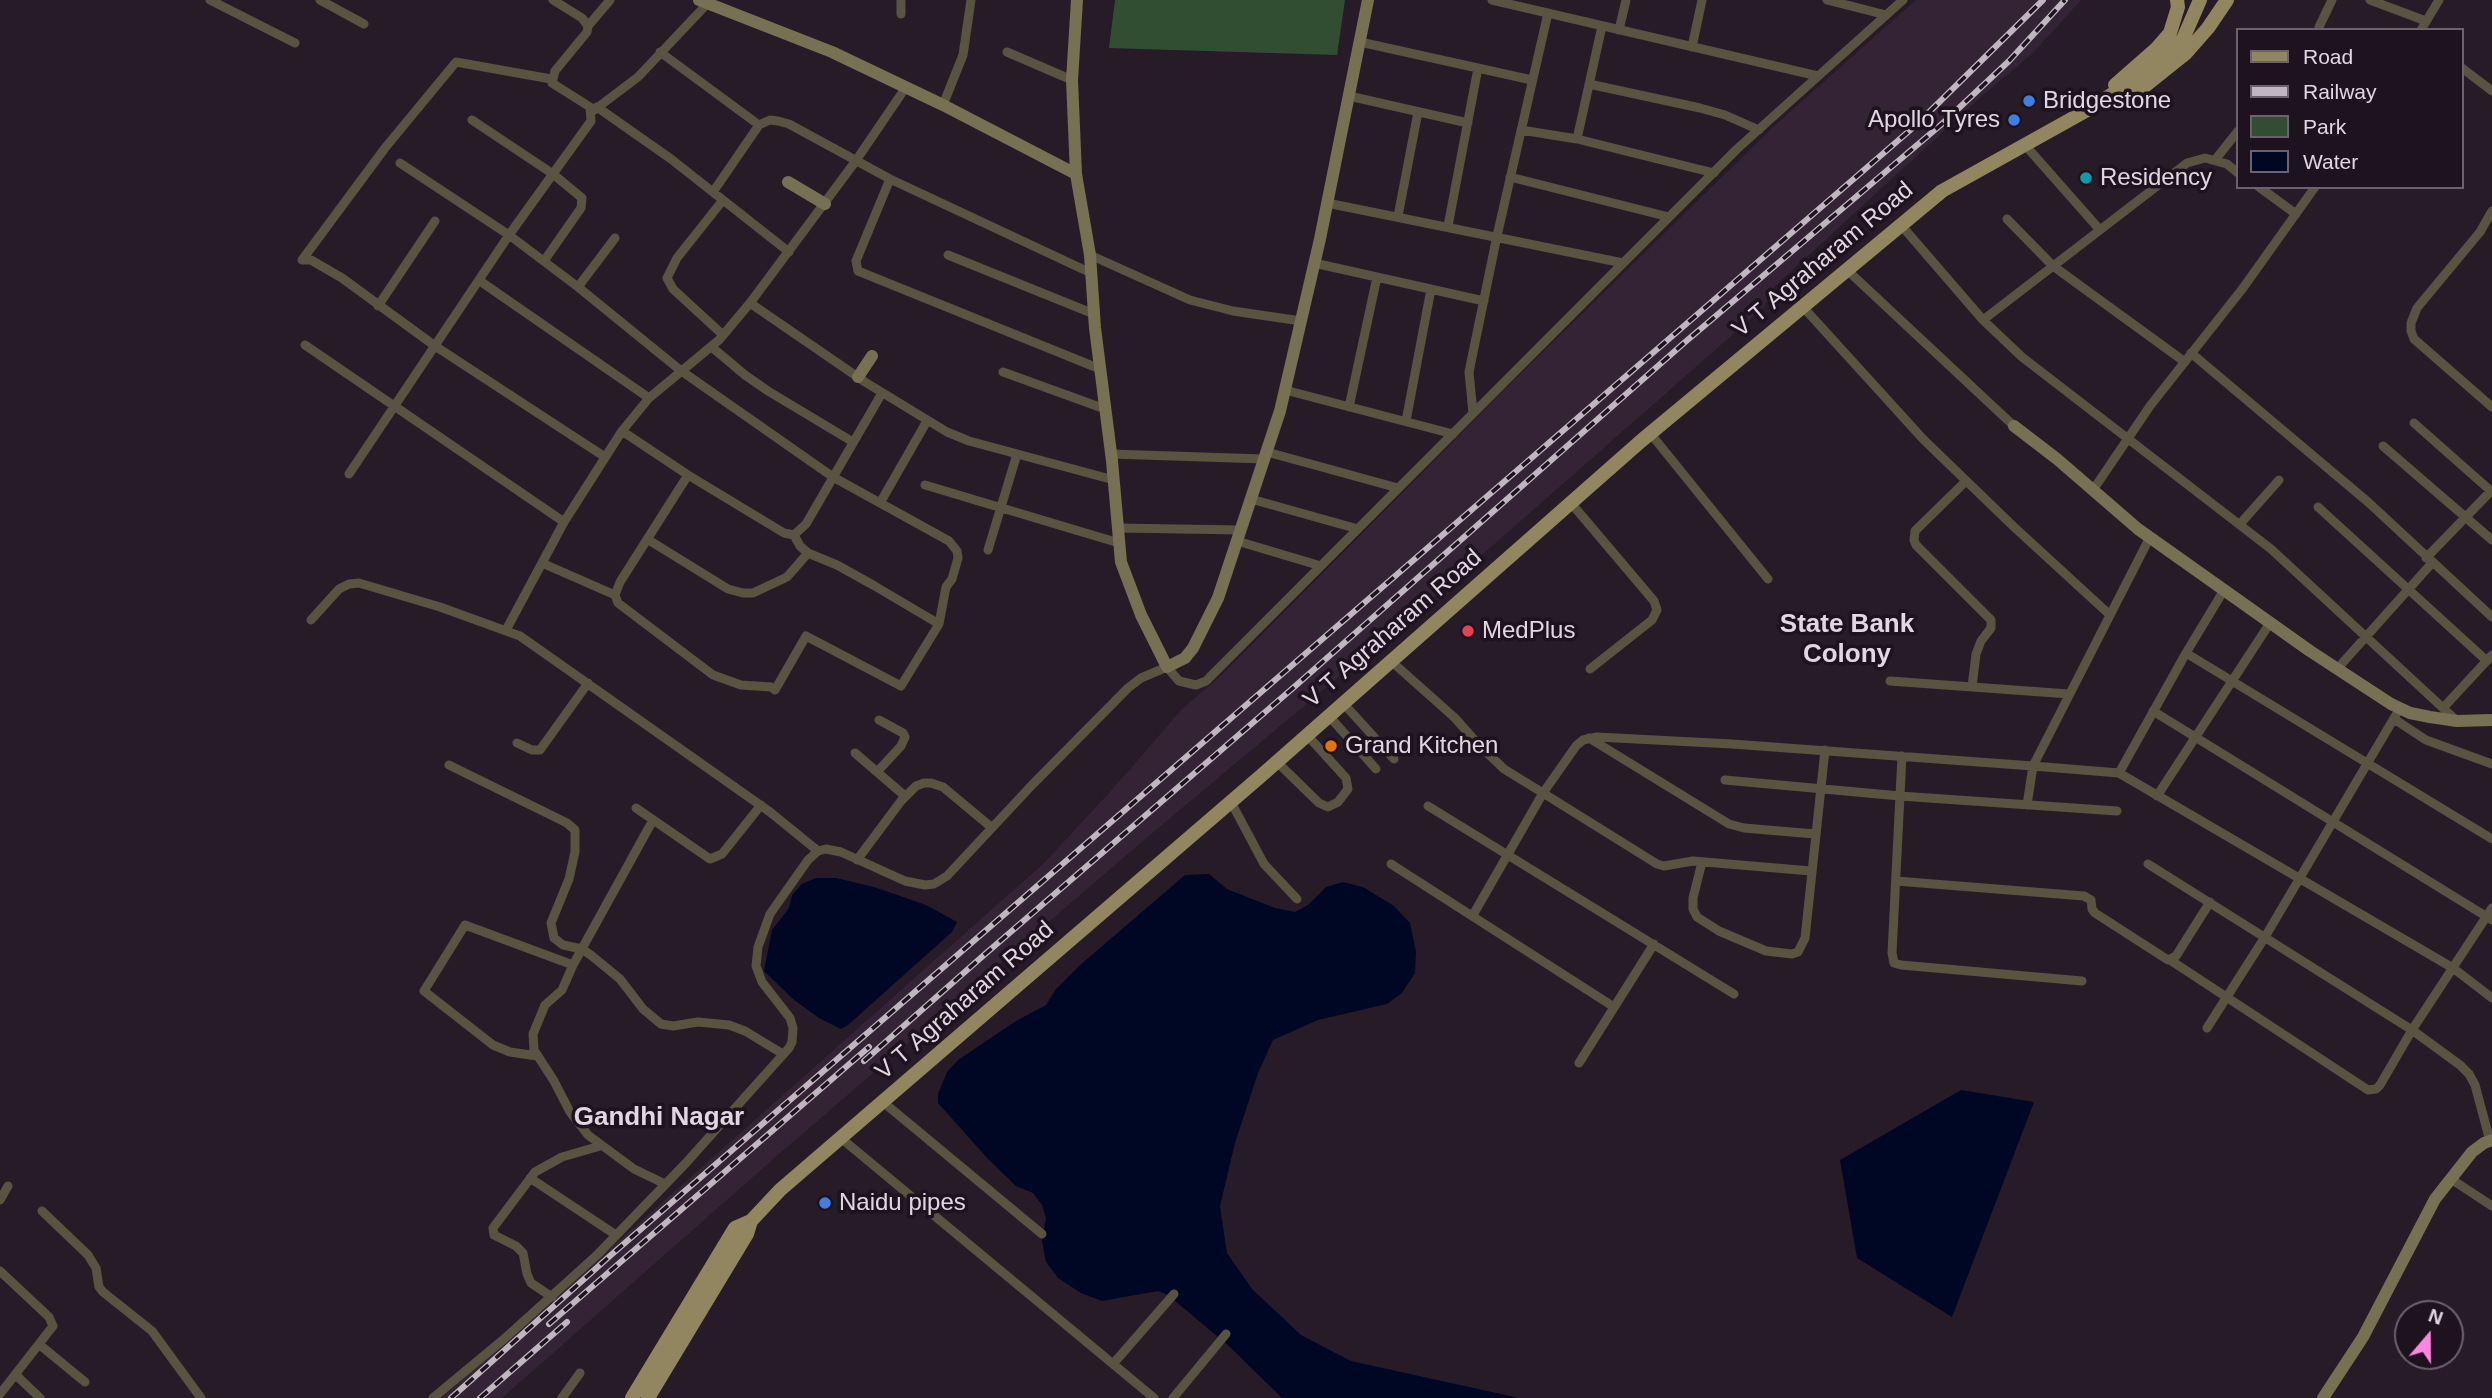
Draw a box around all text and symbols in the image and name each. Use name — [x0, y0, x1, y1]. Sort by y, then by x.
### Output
legend — [2236, 28, 2464, 189]
text: Road — [2303, 45, 2353, 68]
text: Railway — [2303, 80, 2377, 103]
place label: Bridgestone — [2043, 87, 2171, 115]
marker: Bridgestone — [2021, 93, 2037, 109]
place label: Apollo Tyres — [1868, 106, 2000, 134]
marker: Apollo Tyres — [2006, 112, 2022, 128]
text: Park — [2303, 115, 2346, 138]
text: Water — [2303, 150, 2358, 173]
place label: Residency — [2100, 164, 2212, 192]
marker: Residency — [2078, 170, 2094, 186]
street label: V T Agraharam Road — [1727, 176, 1919, 344]
street label: V T Agraharam Road — [1298, 544, 1488, 714]
district label: State Bank Colony — [1780, 609, 1914, 670]
place label: MedPlus — [1482, 617, 1575, 645]
marker: MedPlus — [1460, 623, 1476, 639]
place label: Grand Kitchen — [1345, 732, 1498, 760]
marker: Grand Kitchen — [1323, 738, 1339, 754]
street label: V T Agraharam Road — [870, 916, 1060, 1086]
district label: Gandhi Nagar — [574, 1102, 744, 1134]
place label: Naidu pipes — [839, 1189, 966, 1217]
marker: Naidu pipes — [817, 1195, 833, 1211]
north arrow — [2394, 1300, 2464, 1370]
text: N — [2426, 1304, 2446, 1329]

